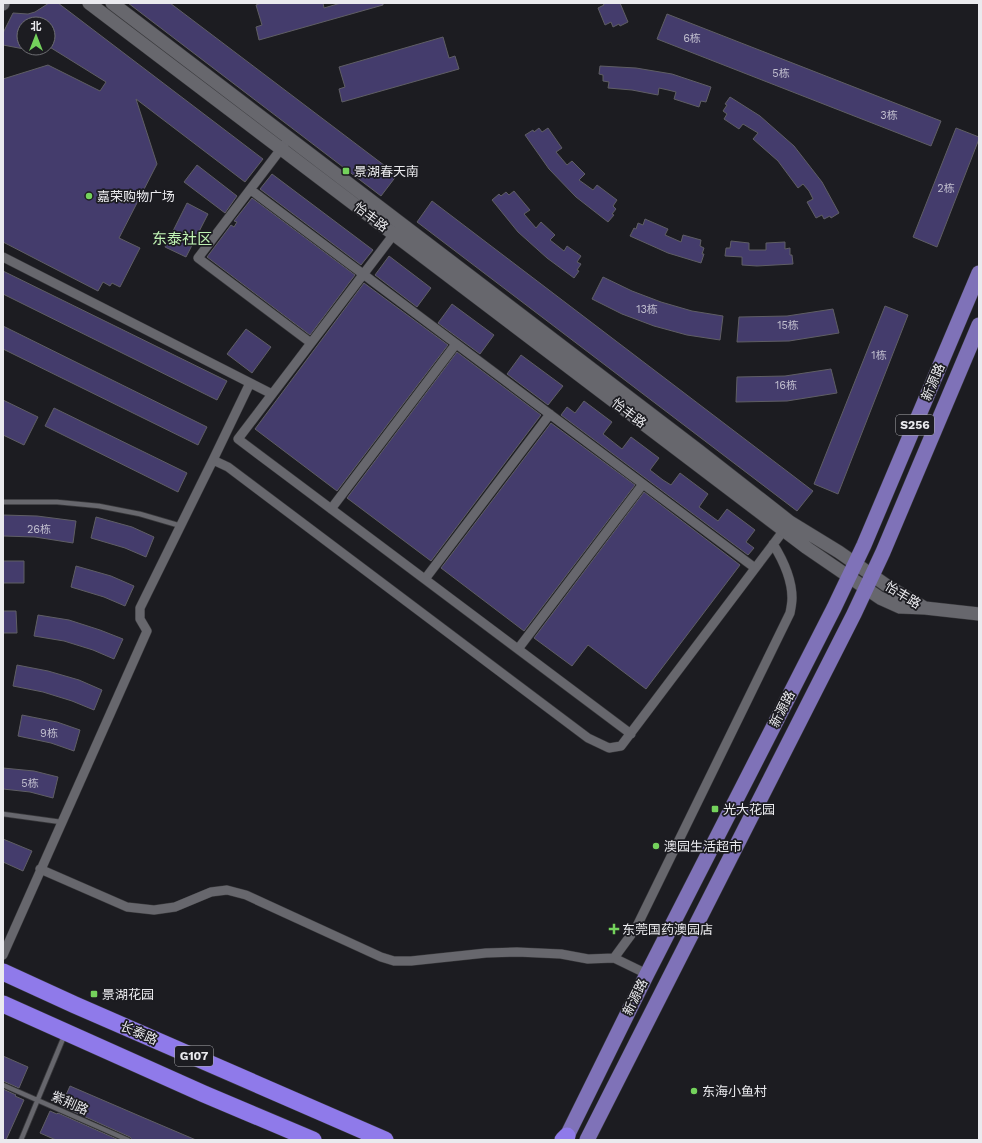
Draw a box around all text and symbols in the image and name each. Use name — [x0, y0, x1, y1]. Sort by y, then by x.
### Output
north arrow — [16, 16, 56, 56]
text: 北 — [31, 20, 42, 33]
house number: 6栋 — [683, 32, 701, 45]
house number: 5栋 — [772, 67, 790, 80]
house number: 3栋 — [880, 109, 898, 122]
place label: 景湖春天南 — [354, 164, 419, 179]
marker: 景湖春天南 — [341, 166, 351, 176]
house number: 2栋 — [937, 182, 955, 195]
place label: 嘉荣购物广场 — [97, 189, 175, 204]
marker: 嘉荣购物广场 — [84, 191, 94, 201]
street label: 怡丰路 — [351, 199, 391, 235]
district label: 东泰社区 — [152, 230, 212, 248]
house number: 13栋 — [636, 303, 658, 316]
house number: 15栋 — [777, 319, 799, 332]
house number: 1栋 — [871, 349, 887, 362]
street label: 新源路 — [918, 361, 948, 403]
house number: 16栋 — [775, 379, 797, 392]
street label: 怡丰路 — [609, 395, 649, 431]
road number: S256 — [896, 415, 934, 435]
house number: 26栋 — [27, 523, 51, 536]
street label: 怡丰路 — [882, 579, 924, 611]
street label: 新源路 — [766, 688, 798, 730]
house number: 9栋 — [40, 727, 58, 740]
house number: 5栋 — [21, 777, 39, 790]
place label: 光大花园 — [723, 802, 775, 817]
marker: 光大花园 — [710, 804, 720, 814]
place label: 澳园生活超市 — [664, 839, 742, 854]
marker: 澳园生活超市 — [651, 841, 661, 851]
place label: 东莞国药澳园店 — [622, 922, 713, 937]
marker: 东莞国药澳园店 — [609, 924, 619, 934]
street label: 新源路 — [620, 976, 650, 1018]
place label: 景湖花园 — [102, 987, 154, 1002]
marker: 景湖花园 — [89, 989, 99, 999]
street label: 长泰路 — [118, 1018, 160, 1048]
road number: G107 — [175, 1046, 213, 1066]
place label: 东海小鱼村 — [702, 1084, 767, 1099]
marker: 东海小鱼村 — [689, 1086, 699, 1096]
street label: 紫荆路 — [49, 1088, 91, 1118]

